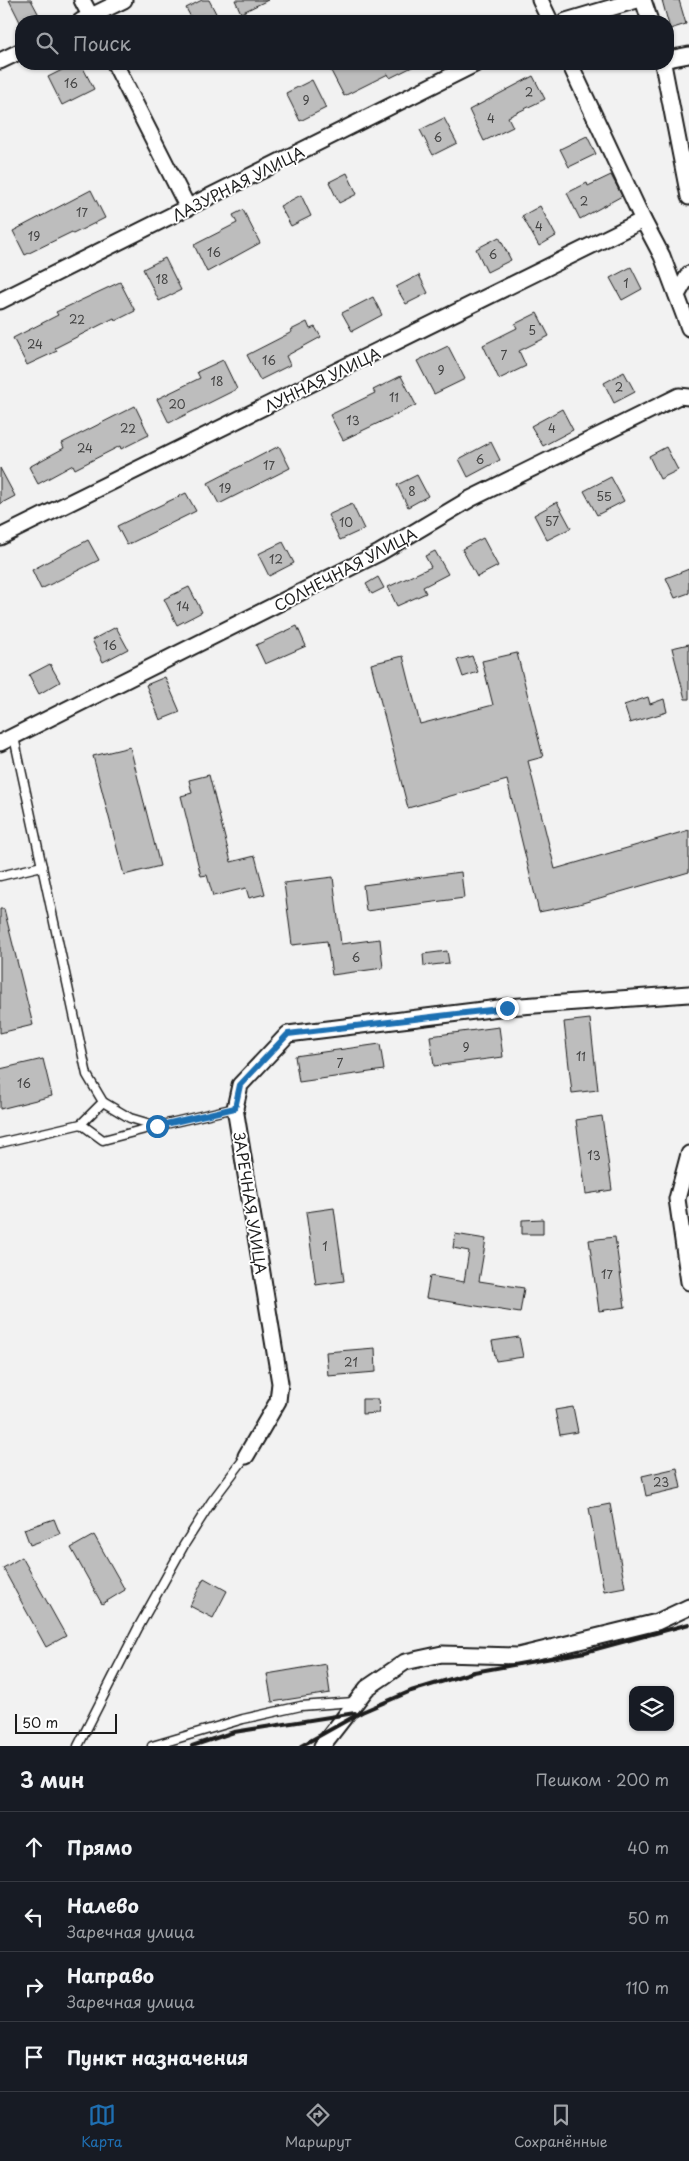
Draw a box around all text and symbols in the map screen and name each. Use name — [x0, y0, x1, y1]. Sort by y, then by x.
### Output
search box — [15, 15, 674, 70]
icon: search — [33, 29, 61, 57]
text: Поиск — [73, 29, 131, 57]
house number: 16 — [64, 74, 78, 92]
house number: 2 — [525, 83, 533, 101]
house number: 9 — [302, 91, 310, 109]
house number: 4 — [487, 109, 495, 127]
house number: 6 — [434, 128, 442, 146]
street label: ЛАЗУРНАЯ УЛИЦА — [168, 140, 308, 226]
house number: 2 — [580, 192, 588, 210]
house number: 17 — [76, 203, 88, 221]
house number: 4 — [535, 217, 543, 235]
house number: 19 — [28, 227, 40, 245]
house number: 16 — [207, 243, 221, 261]
house number: 6 — [489, 245, 497, 263]
house number: 18 — [156, 270, 168, 288]
house number: 1 — [623, 274, 629, 292]
house number: 22 — [69, 310, 85, 328]
house number: 5 — [528, 321, 536, 339]
house number: 24 — [27, 335, 43, 353]
street label: ЛУННАЯ УЛИЦА — [260, 341, 384, 417]
house number: 7 — [501, 346, 508, 364]
house number: 16 — [262, 351, 276, 369]
house number: 9 — [437, 361, 445, 379]
house number: 18 — [211, 372, 223, 390]
house number: 2 — [615, 378, 623, 396]
house number: 11 — [389, 388, 399, 406]
house number: 20 — [168, 395, 186, 413]
house number: 13 — [346, 411, 360, 429]
house number: 22 — [120, 419, 136, 437]
house number: 4 — [548, 419, 556, 437]
house number: 24 — [77, 439, 93, 457]
house number: 6 — [476, 450, 484, 468]
house number: 17 — [263, 456, 275, 474]
house number: 19 — [219, 479, 231, 497]
house number: 8 — [408, 482, 416, 500]
house number: 55 — [596, 487, 612, 505]
house number: 57 — [545, 512, 559, 530]
house number: 10 — [339, 513, 353, 531]
street label: СОЛНЕЧНАЯ УЛИЦА — [269, 522, 421, 616]
house number: 12 — [269, 550, 283, 568]
house number: 14 — [176, 597, 190, 615]
house number: 16 — [103, 636, 117, 654]
house number: 6 — [352, 948, 360, 966]
route end — [496, 997, 519, 1020]
house number: 9 — [462, 1038, 470, 1056]
house number: 11 — [576, 1047, 586, 1065]
house number: 7 — [337, 1054, 344, 1072]
house number: 16 — [17, 1074, 31, 1092]
route start — [146, 1115, 169, 1138]
street label: ЗАРЕЧНАЯ УЛИЦА — [228, 1130, 274, 1276]
house number: 13 — [587, 1146, 601, 1164]
house number: 1 — [322, 1237, 328, 1255]
house number: 17 — [601, 1265, 613, 1283]
house number: 21 — [344, 1353, 358, 1371]
house number: 23 — [653, 1473, 669, 1491]
map controls — [629, 1686, 674, 1731]
button: layers — [629, 1686, 674, 1731]
scale bar — [15, 1711, 118, 1734]
text: 50 m — [22, 1712, 58, 1733]
text: 3 мин — [20, 1763, 84, 1795]
text: Пешком · 200 m — [535, 1767, 669, 1791]
icon: ahead — [20, 1833, 48, 1861]
text: Прямо — [67, 1833, 132, 1861]
text: 40 m — [627, 1835, 669, 1859]
text: Налево — [67, 1891, 139, 1919]
icon: left — [20, 1903, 48, 1931]
text: 50 m — [628, 1905, 669, 1929]
text: Заречная улица — [67, 1919, 195, 1943]
text: Направо — [67, 1961, 154, 1989]
icon: right — [20, 1973, 48, 2001]
text: 110 m — [626, 1975, 669, 1999]
text: Заречная улица — [67, 1989, 195, 2013]
icon: arrive — [20, 2043, 48, 2071]
text: Пункт назначения — [67, 2043, 248, 2071]
tab: Карта — [81, 2101, 122, 2152]
tab: Маршрут — [285, 2101, 351, 2152]
tab: Сохранённые — [514, 2101, 608, 2152]

